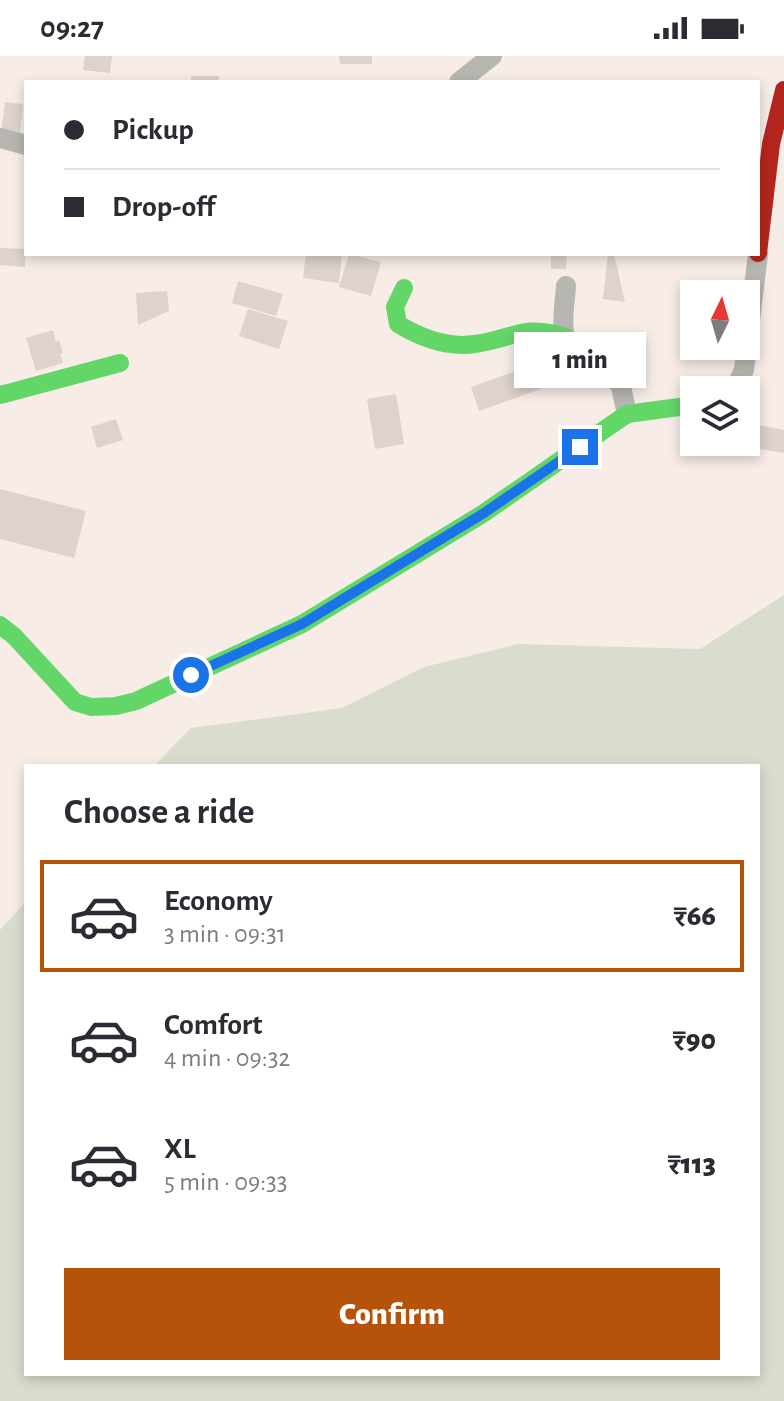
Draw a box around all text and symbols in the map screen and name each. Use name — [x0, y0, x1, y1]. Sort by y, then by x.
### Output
text: 09:27 — [40, 13, 104, 43]
text: Pickup — [112, 115, 194, 145]
text: Drop-off — [112, 192, 215, 222]
north arrow — [680, 280, 760, 360]
map controls — [680, 280, 760, 456]
callout: 1 min — [514, 331, 646, 387]
text: 1 min — [552, 347, 608, 373]
button: layers — [680, 376, 760, 456]
route end — [562, 429, 598, 465]
route start — [173, 657, 209, 693]
text: Choose a ride — [64, 794, 254, 830]
icon: car — [68, 880, 140, 952]
text: Economy — [164, 886, 273, 916]
text: ₹66 — [674, 901, 716, 931]
text: 3 min · 09:31 — [164, 921, 286, 947]
icon: car — [68, 1004, 140, 1076]
text: Comfort — [164, 1010, 263, 1040]
text: ₹90 — [673, 1025, 716, 1055]
text: 4 min · 09:32 — [164, 1045, 290, 1071]
icon: car — [68, 1128, 140, 1200]
text: XL — [164, 1134, 196, 1164]
text: ₹113 — [668, 1149, 716, 1179]
text: 5 min · 09:33 — [164, 1169, 288, 1195]
button: Confirm — [64, 1268, 720, 1360]

